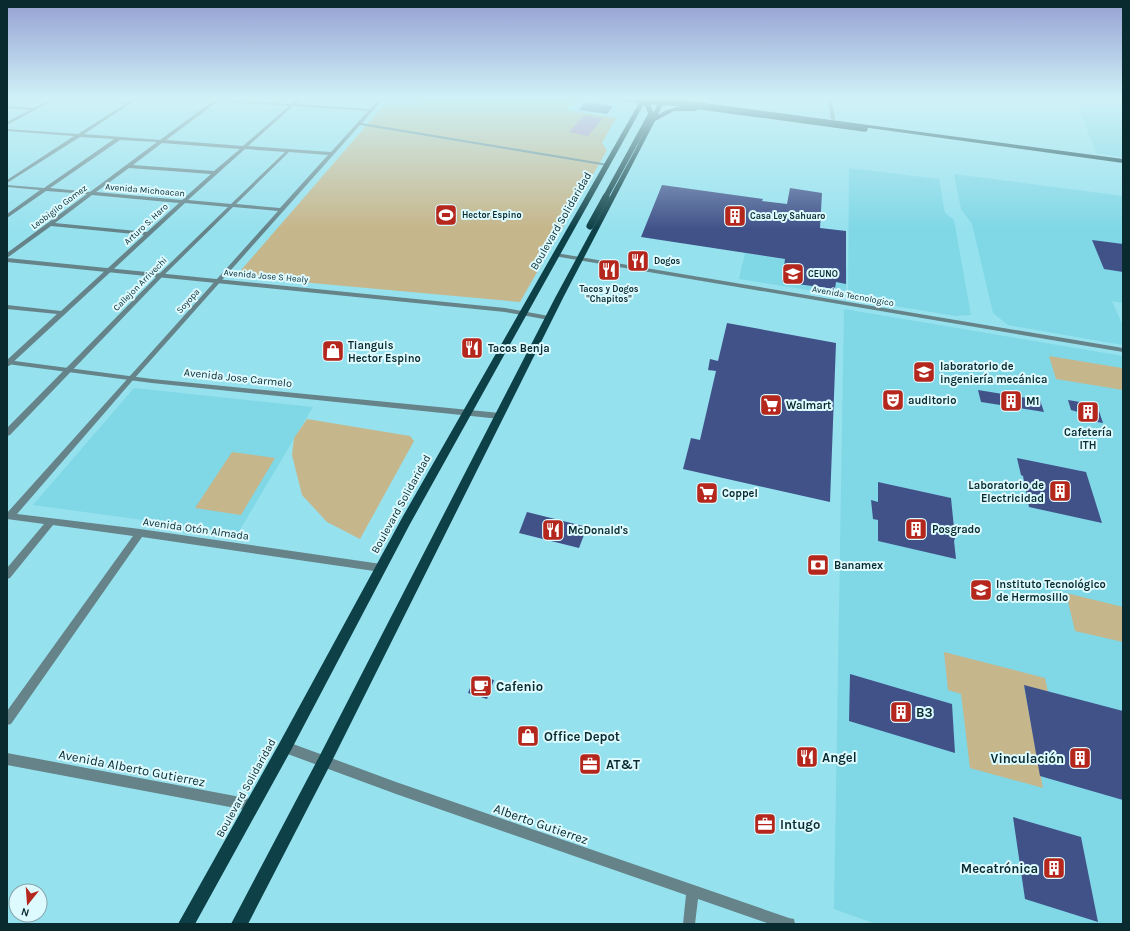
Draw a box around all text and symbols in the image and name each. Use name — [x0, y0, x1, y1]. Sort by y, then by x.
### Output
street label: Boulevard Solidaridad — [528, 170, 594, 272]
street label: Avenida Michoacan — [105, 182, 185, 198]
street label: Leobigilo Gomez — [29, 183, 89, 231]
street label: Arturo S. Haro — [122, 201, 170, 247]
sports icon: Hector Espino — [433, 202, 459, 228]
building icon: Casa Ley Sahuaro — [722, 203, 748, 229]
place label: Hector Espino — [462, 210, 522, 220]
place label: Casa Ley Sahuaro — [750, 211, 825, 221]
restaurant icon: Dogos — [625, 248, 651, 274]
street label: Callejon Arrivechi — [111, 255, 169, 313]
place label: Dogos — [654, 256, 681, 266]
restaurant icon: Tacos y Dogos "Chapitos" — [596, 257, 622, 283]
school or university icon: CEUNO — [780, 261, 806, 287]
street label: Avenida Jose S Healy — [223, 267, 309, 285]
place label: CEUNO — [808, 269, 838, 279]
place label: Tacos y Dogos "Chapitos" — [579, 284, 639, 304]
street label: Avenida Tecnologico — [811, 284, 895, 308]
street label: Soyopa — [174, 287, 202, 315]
restaurant icon: Tacos Benja — [459, 335, 485, 361]
shop icon: Tianguis Hector Espino — [320, 338, 346, 364]
place label: Tianguis Hector Espino — [348, 339, 421, 365]
place label: Tacos Benja — [488, 342, 550, 355]
school or university icon: laboratorio de ingeniería mecánica — [911, 359, 937, 385]
place label: laboratorio de ingeniería mecánica — [940, 360, 1047, 386]
street label: Avenida Jose Carmelo — [183, 366, 293, 390]
theatre icon: auditorio — [880, 387, 906, 413]
building icon: M1 — [998, 388, 1024, 414]
supermarket icon: Walmart — [758, 392, 784, 418]
place label: auditorio — [908, 394, 956, 407]
place label: M1 — [1026, 395, 1040, 408]
place label: Walmart — [786, 399, 832, 412]
building icon: Cafetería ITH — [1075, 399, 1101, 425]
place label: Cafetería ITH — [1064, 426, 1112, 452]
street label: Boulevard Solidaridad — [368, 452, 434, 556]
building icon: Laboratorio de Electricidad — [1047, 478, 1073, 504]
place label: Laboratorio de Electricidad — [968, 479, 1044, 505]
supermarket icon: Coppel — [694, 480, 720, 506]
place label: Coppel — [722, 487, 758, 500]
street label: Avenida Otón Almada — [142, 515, 250, 543]
building icon: Posgrado — [903, 516, 929, 542]
restaurant icon: McDonald's — [540, 517, 566, 543]
place label: Posgrado — [932, 523, 981, 536]
place label: McDonald's — [568, 524, 629, 537]
bank icon: Banamex — [805, 552, 831, 578]
place label: Banamex — [834, 559, 883, 572]
school or university icon: Instituto Tecnológico de Hermosillo — [968, 577, 994, 603]
place label: Instituto Tecnológico de Hermosillo — [996, 578, 1106, 604]
cafe icon: Cafenio — [468, 673, 494, 699]
place label: Cafenio — [496, 679, 543, 694]
building icon: B3 — [888, 699, 914, 725]
place label: B3 — [916, 705, 933, 720]
shop icon: Office Depot — [515, 723, 541, 749]
place label: Office Depot — [544, 729, 620, 744]
street label: Boulevard Solidaridad — [213, 736, 279, 840]
restaurant icon: Angel — [794, 744, 820, 770]
building icon: Vinculación — [1067, 745, 1093, 771]
street label: Avenida Alberto Gutierrez — [57, 746, 207, 790]
place label: Angel — [822, 750, 857, 765]
office icon: AT&T — [577, 751, 603, 777]
place label: Vinculación — [991, 751, 1064, 766]
place label: AT&T — [606, 757, 640, 772]
street label: Alberto Gutierrez — [492, 801, 590, 847]
office icon: Intugo — [752, 811, 778, 837]
place label: Intugo — [780, 817, 820, 832]
building icon: Mecatrónica — [1041, 855, 1067, 881]
place label: Mecatrónica — [961, 861, 1038, 876]
north arrow — [8, 883, 48, 923]
text: N — [20, 905, 31, 919]

